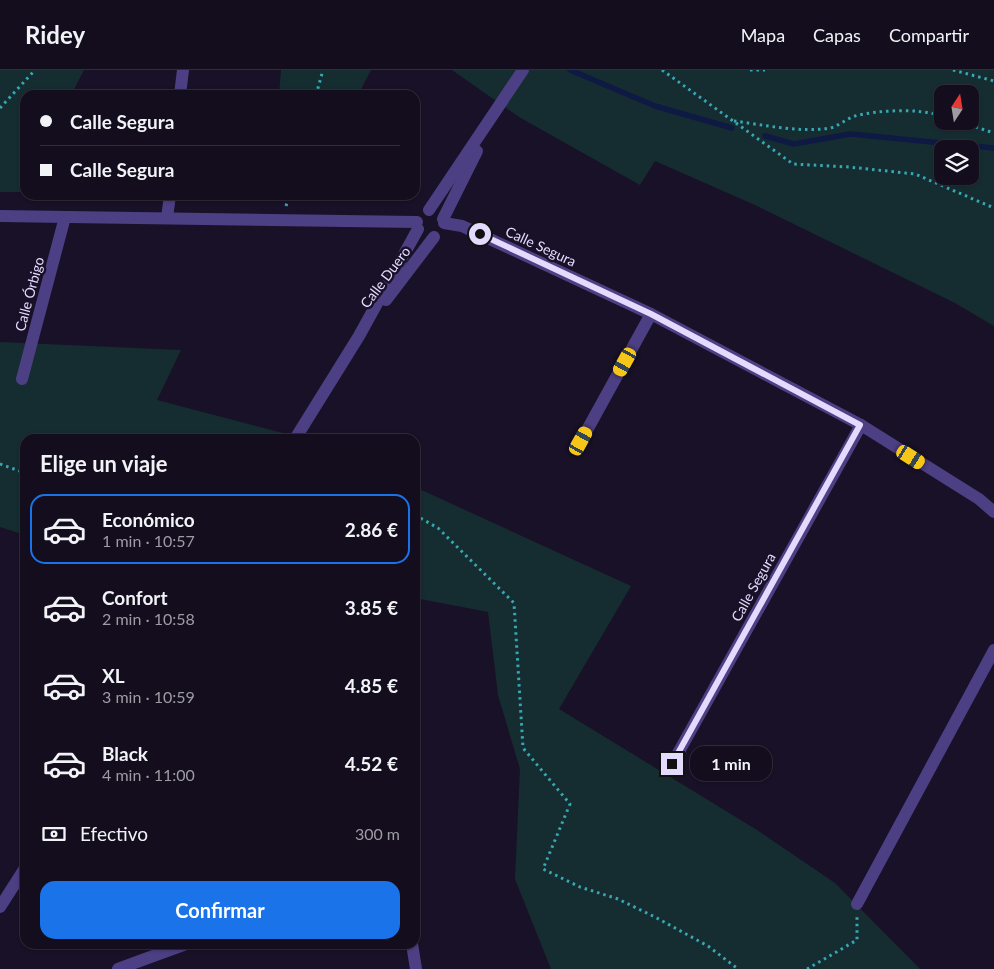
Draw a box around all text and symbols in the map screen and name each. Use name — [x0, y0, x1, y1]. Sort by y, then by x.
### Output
text: Ridey — [25, 20, 85, 49]
text: Mapa — [741, 24, 785, 46]
text: Capas — [813, 24, 861, 46]
text: Compartir — [889, 24, 969, 46]
north arrow — [934, 85, 979, 130]
map controls — [934, 85, 979, 185]
text: Calle Segura — [70, 110, 174, 133]
button: layers — [934, 140, 979, 185]
text: Calle Segura — [70, 158, 174, 181]
street label: Calle Segura — [503, 222, 579, 270]
route start — [469, 223, 491, 245]
street label: Calle Duero — [356, 243, 414, 311]
street label: Calle Órbigo — [11, 255, 47, 333]
car — [611, 345, 638, 379]
car — [567, 424, 594, 458]
car — [894, 443, 927, 471]
text: Elige un viaje — [40, 450, 168, 477]
icon: car — [42, 507, 87, 552]
text: Económico — [102, 508, 195, 531]
text: 2.86 € — [345, 518, 398, 541]
text: 1 min · 10:57 — [102, 531, 195, 550]
street label: Calle Segura — [727, 550, 779, 624]
icon: car — [42, 585, 87, 630]
text: Confort — [102, 586, 167, 609]
text: 3.85 € — [345, 596, 398, 619]
text: 2 min · 10:58 — [102, 609, 195, 628]
icon: car — [42, 663, 87, 708]
text: XL — [102, 664, 125, 687]
text: 4.85 € — [345, 674, 398, 697]
text: 3 min · 10:59 — [102, 687, 195, 706]
icon: car — [42, 741, 87, 786]
text: Black — [102, 742, 148, 765]
callout: 1 min — [690, 746, 772, 782]
text: 4.52 € — [345, 752, 398, 775]
route end — [661, 753, 683, 775]
text: 1 min — [711, 754, 751, 773]
text: 4 min · 11:00 — [102, 765, 195, 784]
icon: cash — [40, 820, 68, 848]
text: Efectivo — [80, 822, 148, 845]
text: 300 m — [355, 824, 400, 843]
button: Confirmar — [40, 881, 400, 939]

